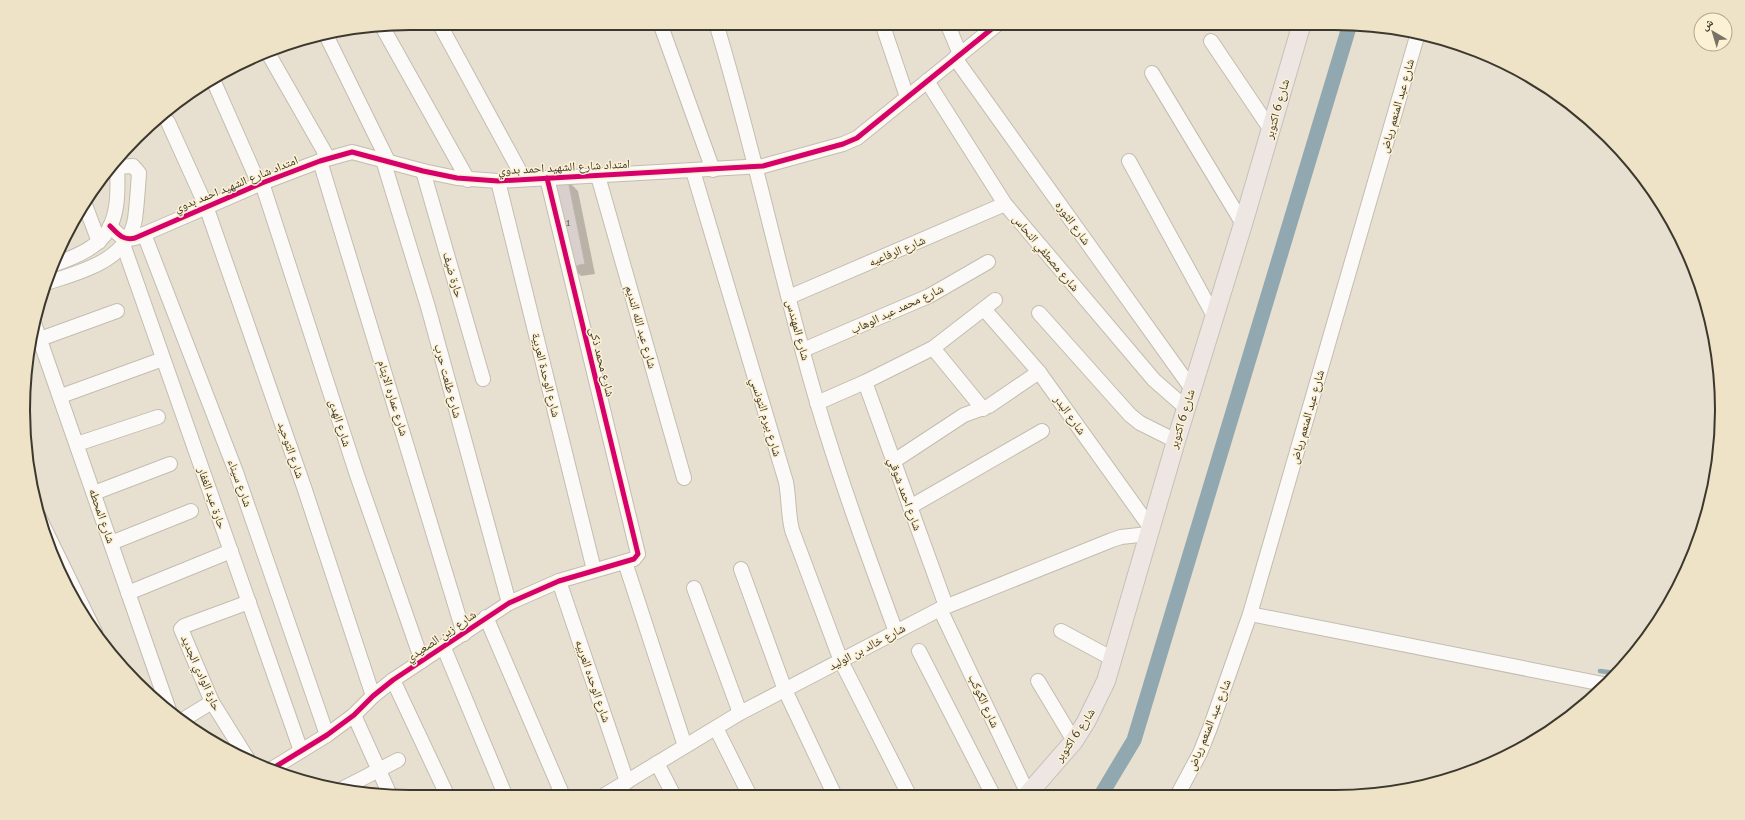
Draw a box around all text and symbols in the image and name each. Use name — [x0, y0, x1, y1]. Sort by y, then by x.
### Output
north arrow — [1693, 12, 1733, 52]
text: ش — [1699, 16, 1717, 34]
street label: شارع عبد المنعم رياض — [1377, 57, 1418, 155]
street label: شارع 6 اكتوبر — [1262, 77, 1293, 142]
street label: امتداد شارع الشهيد احمد بدوي — [172, 153, 301, 218]
street label: امتداد شارع الشهيد احمد بدوي — [498, 157, 631, 180]
street label: شارع الثوره — [1052, 198, 1094, 248]
street label: شارع مصطفي النحاس — [1007, 212, 1082, 296]
house number: 1 — [565, 217, 571, 228]
street label: شارع الرفاعيه — [867, 233, 928, 270]
street label: حارة ضيف — [440, 251, 466, 300]
street label: شارع محمد عبد الوهاب — [848, 281, 946, 338]
street label: شارع عبد الله النديم — [621, 284, 660, 371]
street label: شارع المهندس — [782, 298, 813, 362]
street label: شارع محمد ذكى — [586, 326, 617, 399]
street label: شارع الوحدة العربية — [528, 331, 563, 419]
street label: شارع طلعت حرب — [430, 342, 465, 420]
street label: شارع عماره الايتام — [374, 358, 411, 438]
street label: شارع عبد المنعم رياض — [1287, 368, 1328, 466]
street label: شارع بيرم التونسي — [744, 376, 785, 459]
street label: شارع 6 اكتوبر — [1166, 387, 1199, 452]
street label: شارع البدر — [1050, 392, 1089, 438]
street label: شارع الهدى — [325, 398, 354, 449]
street label: شارع التوحيد — [274, 420, 307, 481]
street label: شارع احمد شوقي — [882, 456, 925, 534]
street label: شارع سيناء — [224, 457, 255, 509]
street label: حارة عبد الغفار — [194, 464, 229, 531]
street label: شارع المحطه — [85, 487, 118, 546]
street label: شارع زين الصعيدي — [403, 607, 481, 667]
street label: شارع خالد بن الوليد — [826, 621, 908, 674]
street label: حارة الوادي الجديد — [175, 633, 224, 715]
street label: شارع الوحده العربيه — [571, 638, 614, 725]
street label: شارع الكوكب — [965, 672, 1002, 730]
street label: شارع عبد المنعم رياض — [1184, 677, 1235, 773]
street label: شارع 6 اكتوبر — [1051, 705, 1099, 766]

